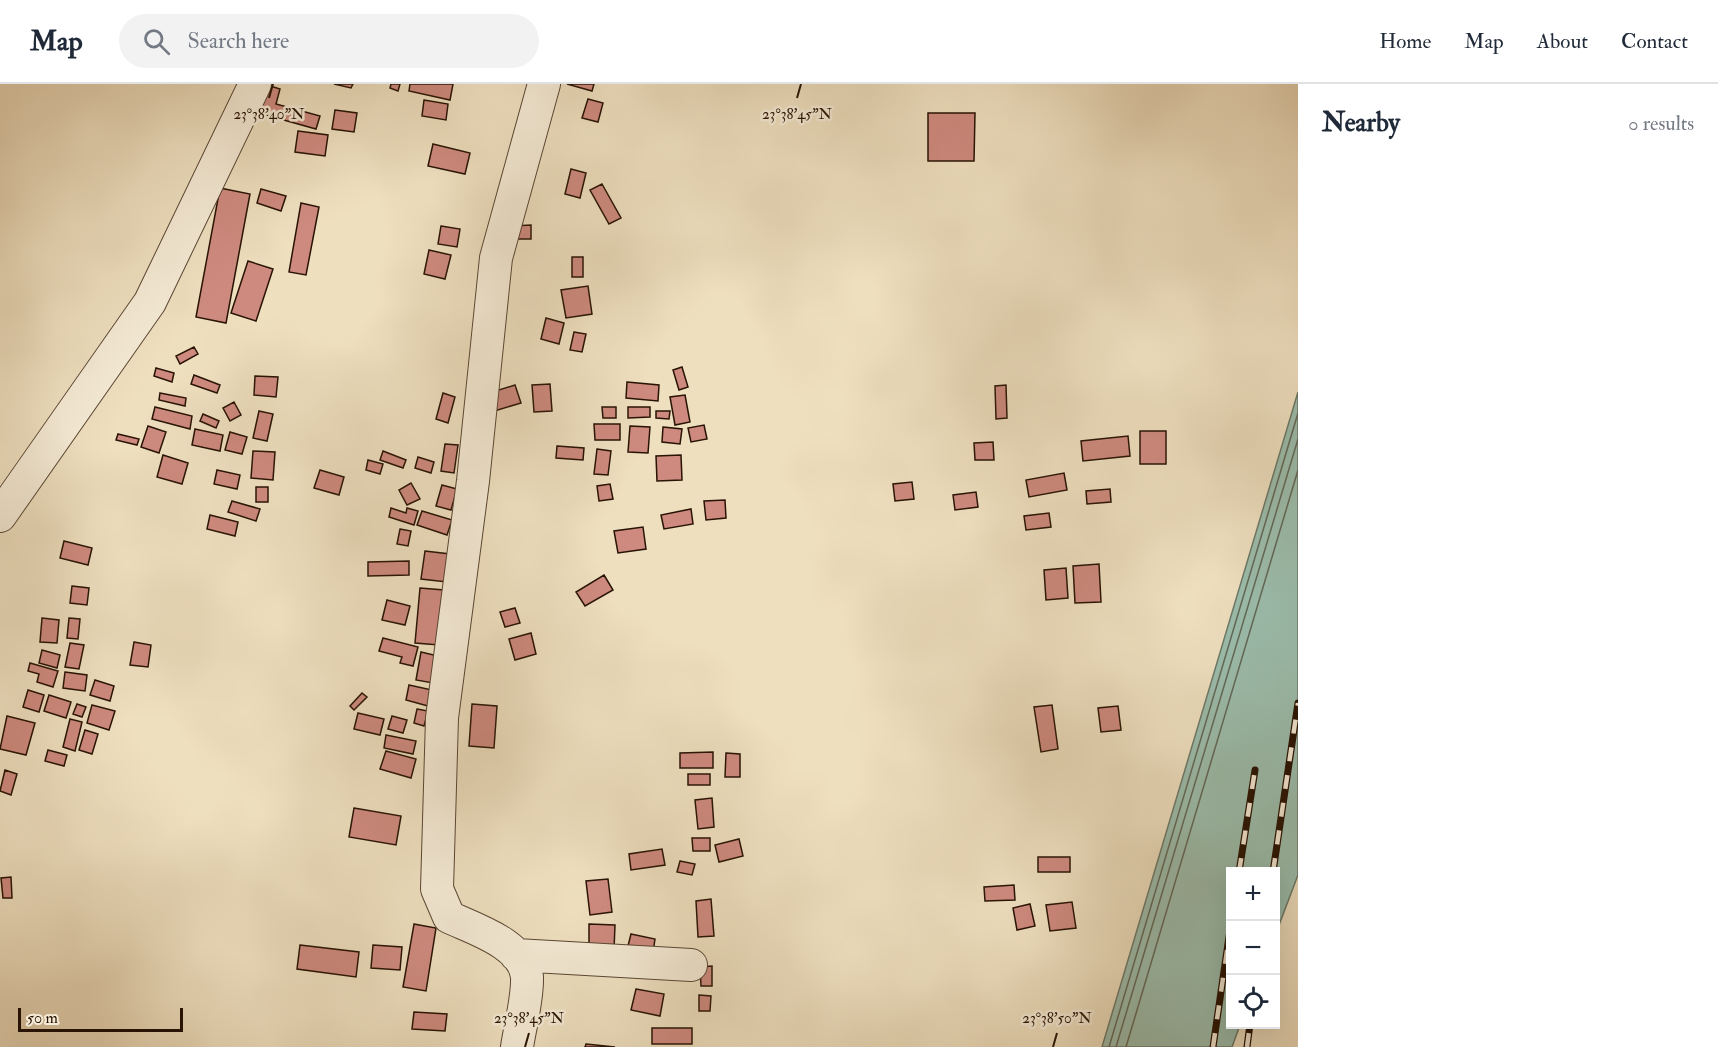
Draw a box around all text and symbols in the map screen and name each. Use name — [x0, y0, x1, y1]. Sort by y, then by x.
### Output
search box — [119, 14, 539, 68]
text: Map — [30, 24, 83, 59]
icon: search — [140, 25, 173, 58]
text: Search here — [188, 27, 289, 55]
text: Home — [1379, 28, 1431, 55]
text: Map — [1464, 28, 1504, 55]
text: About — [1537, 28, 1588, 55]
text: Contact — [1621, 28, 1688, 55]
text: 23°38'40"N — [233, 105, 305, 124]
text: 23°38'45"N — [762, 105, 833, 124]
text: Nearby — [1322, 107, 1400, 139]
text: 0 results — [1628, 111, 1694, 136]
map controls — [1226, 867, 1280, 1029]
button: + — [1226, 867, 1280, 921]
button: − — [1226, 921, 1280, 975]
button: locate — [1226, 975, 1280, 1029]
scale bar — [18, 1005, 183, 1032]
text: 50 m — [27, 1008, 58, 1028]
text: 23°38'45"N — [494, 1009, 565, 1028]
text: 23°38'50"N — [1022, 1009, 1092, 1028]

